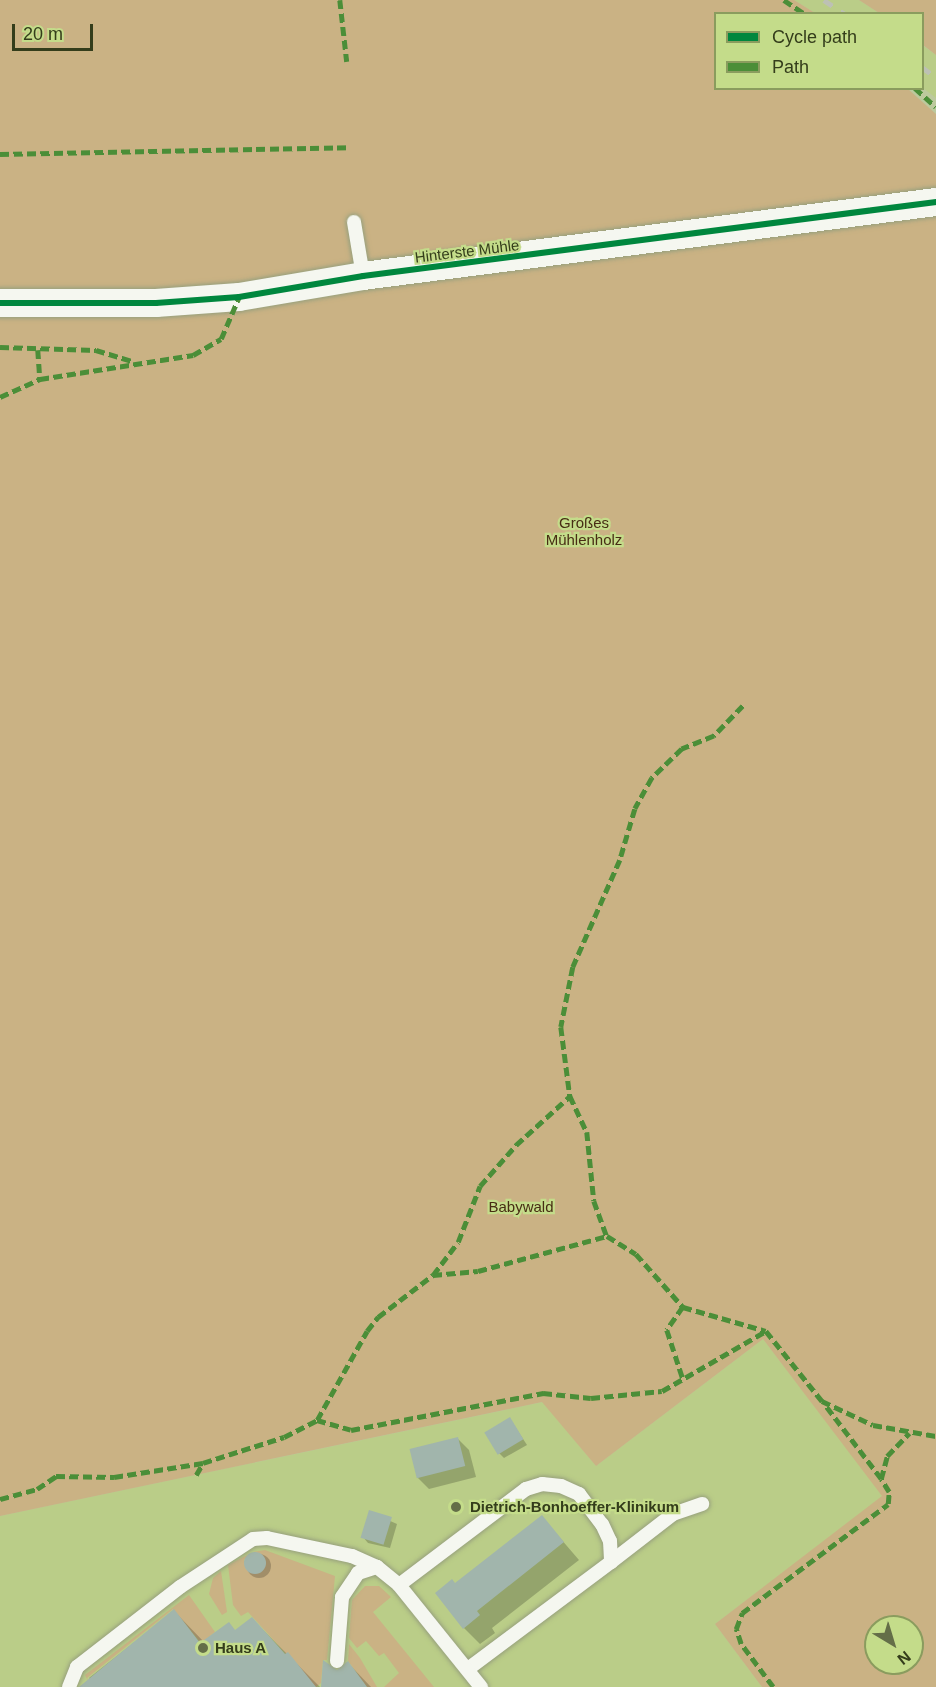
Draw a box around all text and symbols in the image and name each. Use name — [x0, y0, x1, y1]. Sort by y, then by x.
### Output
scale bar — [15, 12, 96, 50]
legend — [714, 12, 924, 90]
text: 20 m — [23, 24, 63, 44]
text: Cycle path — [772, 27, 857, 47]
text: Path — [772, 57, 809, 77]
street label: Hinterste Mühle — [414, 236, 520, 266]
park label: Großes Mühlenholz — [546, 513, 622, 548]
park label: Babywald — [488, 1198, 554, 1216]
marker: Dietrich-Bonhoeffer-Klinikum — [447, 1498, 465, 1516]
place label: Dietrich-Bonhoeffer-Klinikum — [470, 1498, 679, 1516]
north arrow — [864, 1615, 924, 1675]
place label: Haus A — [215, 1639, 267, 1657]
marker: Haus A — [196, 1641, 210, 1655]
text: N — [894, 1648, 914, 1668]

